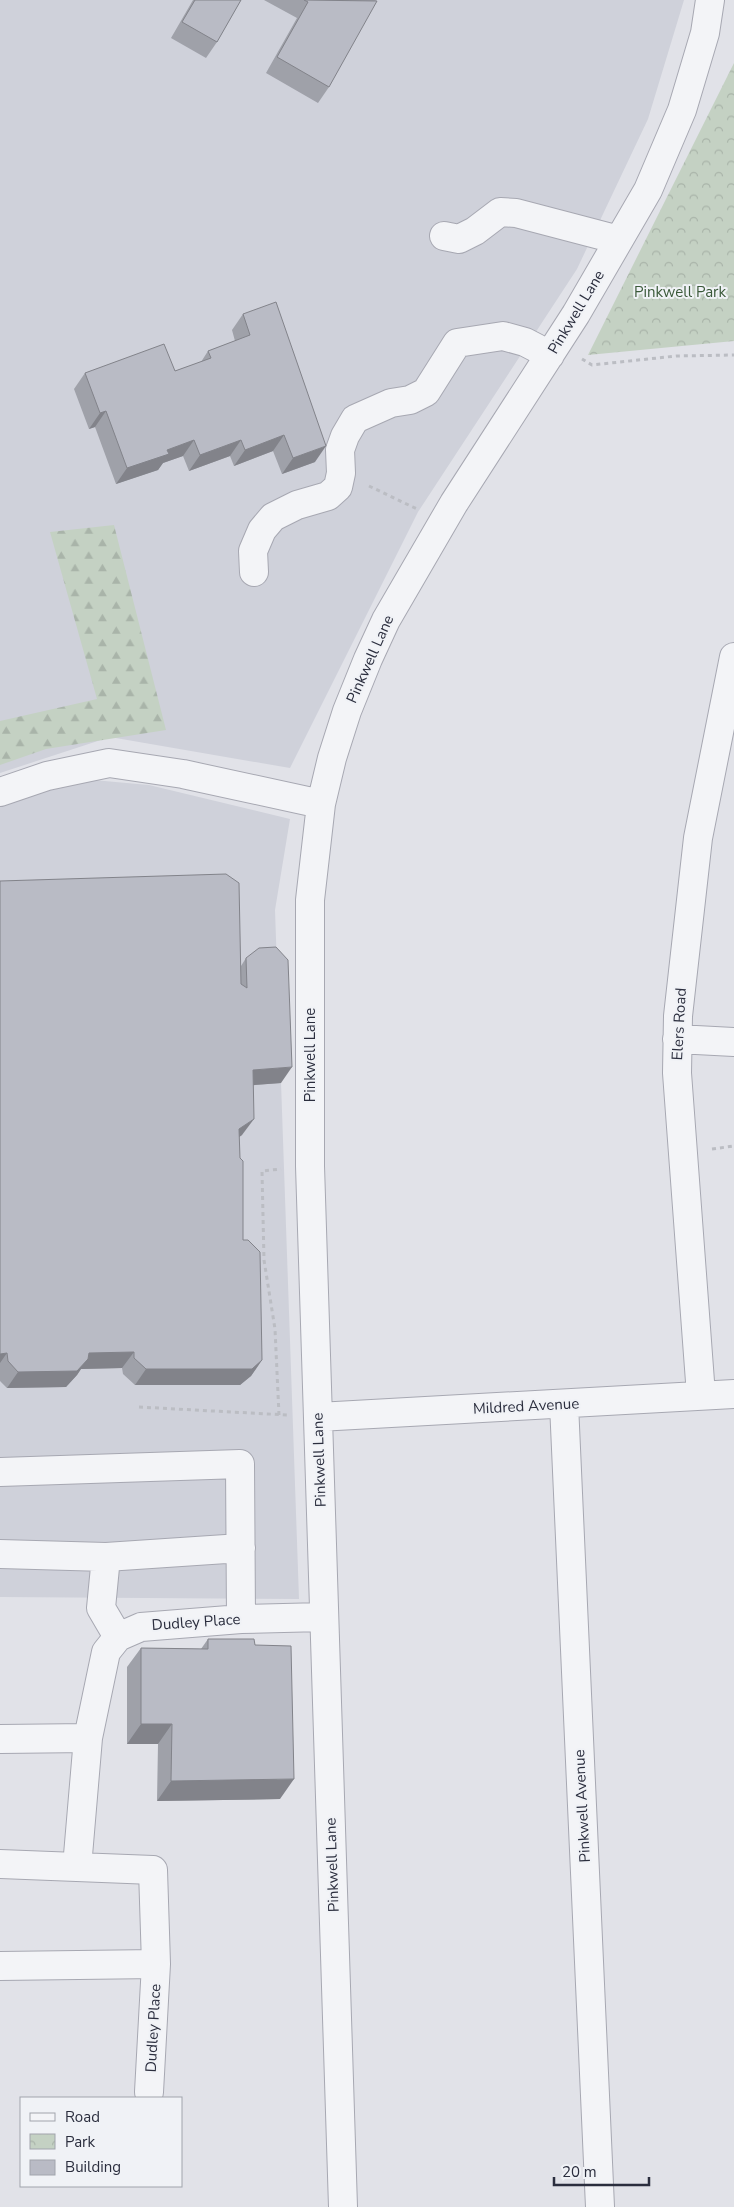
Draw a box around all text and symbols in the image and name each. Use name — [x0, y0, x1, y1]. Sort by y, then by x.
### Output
street label: Pinkwell Lane — [543, 266, 609, 358]
park label: Pinkwell Park — [634, 282, 726, 302]
street label: Pinkwell Lane — [342, 612, 398, 706]
street label: Elers Road — [667, 987, 691, 1061]
street label: Pinkwell Lane — [300, 1008, 320, 1102]
street label: Mildred Avenue — [472, 1393, 580, 1419]
street label: Pinkwell Lane — [307, 1412, 331, 1508]
street label: Dudley Place — [151, 1609, 241, 1635]
street label: Pinkwell Avenue — [569, 1749, 595, 1863]
street label: Pinkwell Lane — [320, 1817, 344, 1913]
street label: Dudley Place — [141, 1983, 165, 2073]
legend — [20, 2097, 182, 2187]
text: Road — [65, 2107, 100, 2127]
text: Park — [65, 2132, 95, 2152]
scale bar — [554, 2154, 649, 2186]
text: Building — [65, 2157, 121, 2177]
text: 20 m — [562, 2162, 597, 2182]

